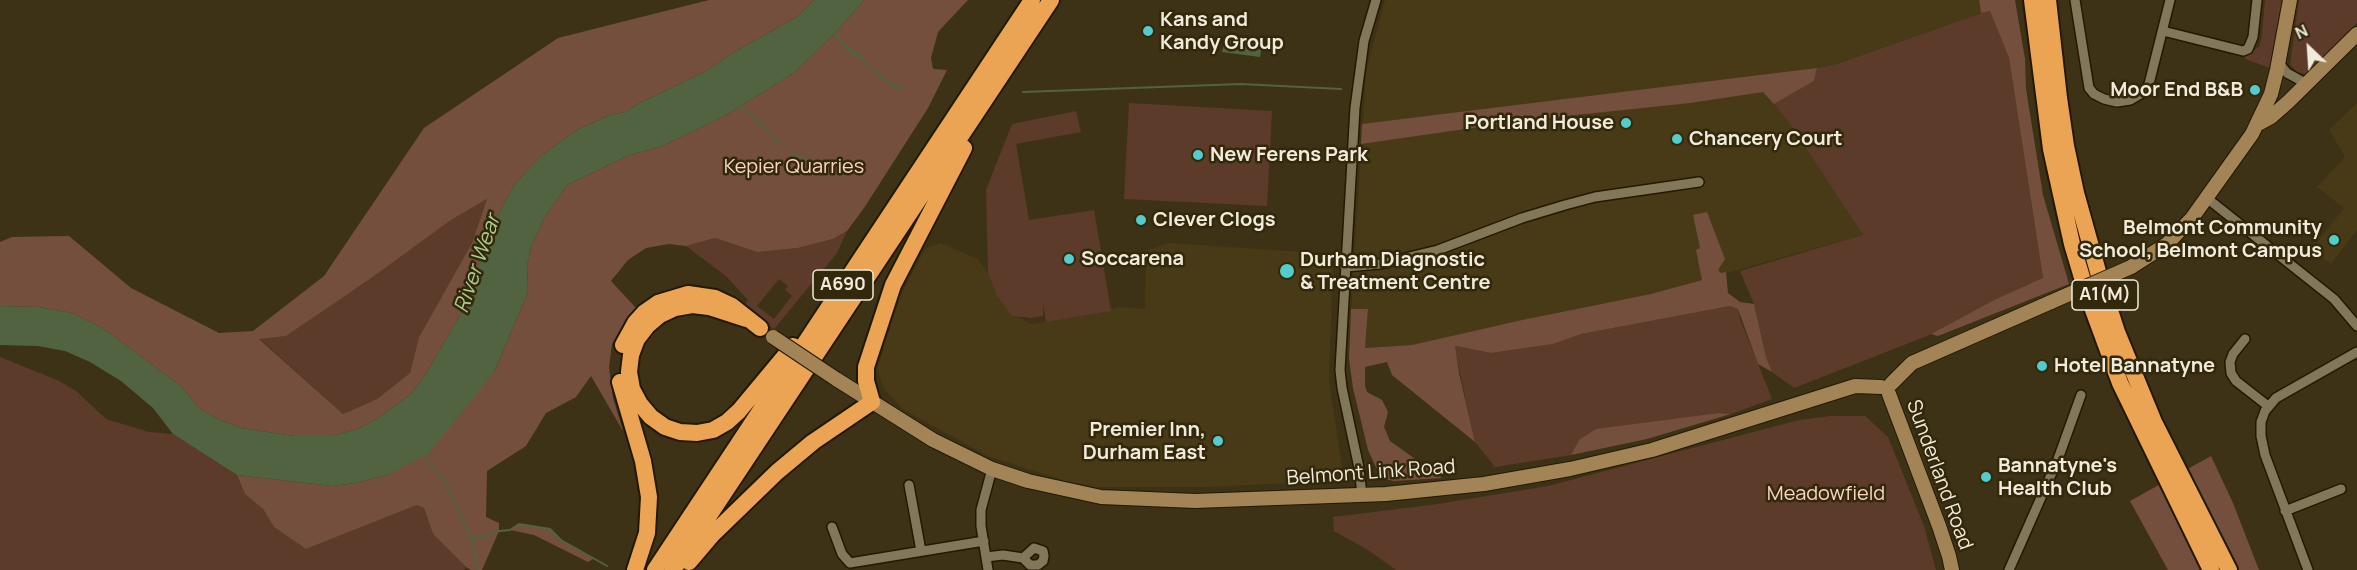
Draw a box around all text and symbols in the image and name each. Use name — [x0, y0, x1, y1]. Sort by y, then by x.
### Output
place label: Kans and Kandy Group — [1160, 8, 1284, 55]
north arrow — [2279, 18, 2339, 78]
text: N — [2292, 19, 2311, 44]
marker: Kans and Kandy Group — [1141, 24, 1155, 38]
place label: Moor End B&B — [2110, 78, 2243, 102]
marker: Moor End B&B — [2248, 83, 2262, 97]
place label: Portland House — [1464, 111, 1614, 135]
marker: Portland House — [1619, 116, 1633, 130]
place label: Chancery Court — [1689, 127, 1843, 151]
marker: Chancery Court — [1670, 132, 1684, 146]
place label: New Ferens Park — [1210, 143, 1368, 167]
marker: New Ferens Park — [1191, 148, 1205, 162]
park label: Kepier Quarries — [724, 155, 864, 179]
place label: Clever Clogs — [1153, 208, 1276, 232]
water label: River Wear — [449, 212, 507, 316]
marker: Clever Clogs — [1134, 213, 1148, 227]
place label: Belmont Community School, Belmont Campus — [2079, 216, 2322, 263]
marker: Belmont Community School, Belmont Campus — [2327, 233, 2341, 247]
place label: Soccarena — [1081, 247, 1184, 271]
place label: Durham Diagnostic & Treatment Centre — [1300, 248, 1491, 295]
marker: Soccarena — [1062, 252, 1076, 266]
marker: Durham Diagnostic & Treatment Centre — [1278, 262, 1296, 280]
road number: A690 — [813, 270, 873, 300]
road number: A1(M) — [2072, 280, 2138, 310]
place label: Hotel Bannatyne — [2054, 354, 2215, 378]
marker: Hotel Bannatyne — [2035, 359, 2049, 373]
street label: Sunderland Road — [1901, 397, 1977, 553]
place label: Premier Inn, Durham East — [1083, 418, 1206, 465]
marker: Premier Inn, Durham East — [1211, 434, 1225, 448]
place label: Bannatyne's Health Club — [1998, 454, 2117, 501]
street label: Belmont Link Road — [1286, 455, 1456, 491]
marker: Bannatyne's Health Club — [1979, 470, 1993, 484]
park label: Meadowfield — [1767, 482, 1885, 506]

